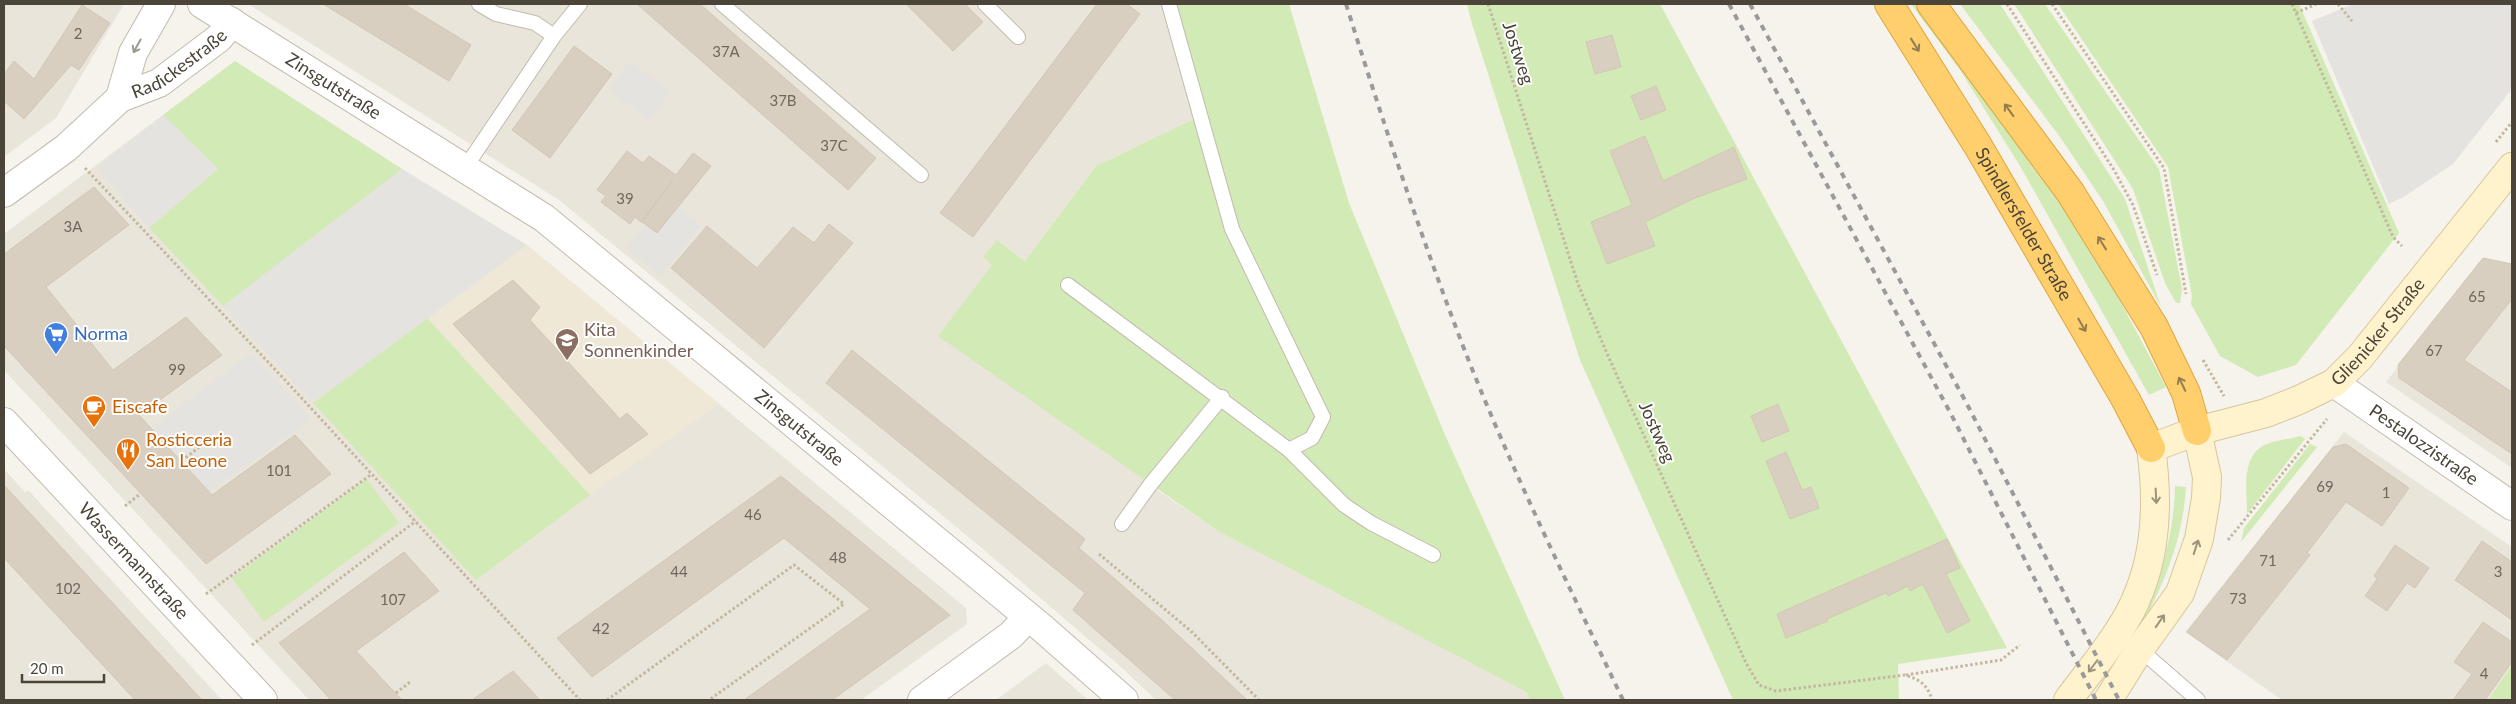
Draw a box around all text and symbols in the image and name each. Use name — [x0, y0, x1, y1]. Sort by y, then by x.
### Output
street label: Jostweg — [1499, 19, 1539, 87]
house number: 2 — [74, 24, 82, 42]
street label: Radickestraße — [128, 25, 231, 103]
one-way arrow — [131, 38, 141, 53]
one-way arrow — [1910, 38, 1920, 52]
house number: 37A — [712, 42, 741, 60]
street label: Zinsgutstraße — [282, 47, 386, 123]
house number: 37B — [769, 91, 797, 109]
one-way arrow — [2004, 103, 2014, 117]
house number: 37C — [820, 136, 848, 154]
street label: Spindlersfelder Straße — [1971, 143, 2078, 304]
house number: 39 — [616, 189, 634, 207]
house number: 3A — [64, 217, 83, 235]
one-way arrow — [2096, 237, 2106, 251]
street label: Glienicker Straße — [2326, 273, 2429, 390]
house number: 65 — [2468, 287, 2486, 305]
one-way arrow — [2077, 317, 2087, 331]
place label: Kita Sonnenkinder — [584, 318, 694, 361]
supermarket icon: Norma — [43, 321, 69, 355]
place label: Norma — [74, 322, 128, 344]
school or university icon: Kita Sonnenkinder — [554, 327, 580, 361]
house number: 67 — [2425, 341, 2443, 359]
house number: 99 — [168, 360, 186, 378]
one-way arrow — [2177, 377, 2187, 392]
street label: Zinsgutstraße — [751, 384, 849, 470]
cafe icon: Eiscafe — [81, 394, 107, 428]
place label: Eiscafe — [112, 395, 167, 417]
street label: Jostweg — [1635, 398, 1681, 466]
street label: Pestalozzistraße — [2366, 399, 2483, 489]
place label: Rosticceria San Leone — [146, 428, 232, 471]
restaurant icon: Rosticceria San Leone — [115, 437, 141, 471]
house number: 101 — [266, 461, 292, 479]
house number: 69 — [2316, 477, 2334, 495]
house number: 1 — [2382, 483, 2390, 501]
one-way arrow — [2151, 488, 2160, 504]
street label: Wassermannstraße — [74, 497, 194, 623]
house number: 46 — [744, 505, 762, 523]
one-way arrow — [2192, 540, 2201, 556]
house number: 48 — [829, 548, 847, 566]
house number: 71 — [2259, 551, 2277, 569]
house number: 44 — [670, 562, 688, 580]
house number: 3 — [2494, 562, 2502, 580]
house number: 102 — [55, 579, 81, 597]
house number: 73 — [2229, 589, 2247, 607]
house number: 107 — [380, 590, 406, 608]
one-way arrow — [2155, 614, 2165, 628]
house number: 42 — [592, 619, 610, 637]
scale bar — [22, 652, 105, 684]
text: 20 m — [30, 659, 64, 677]
one-way arrow — [2088, 659, 2098, 673]
house number: 4 — [2480, 664, 2489, 682]

